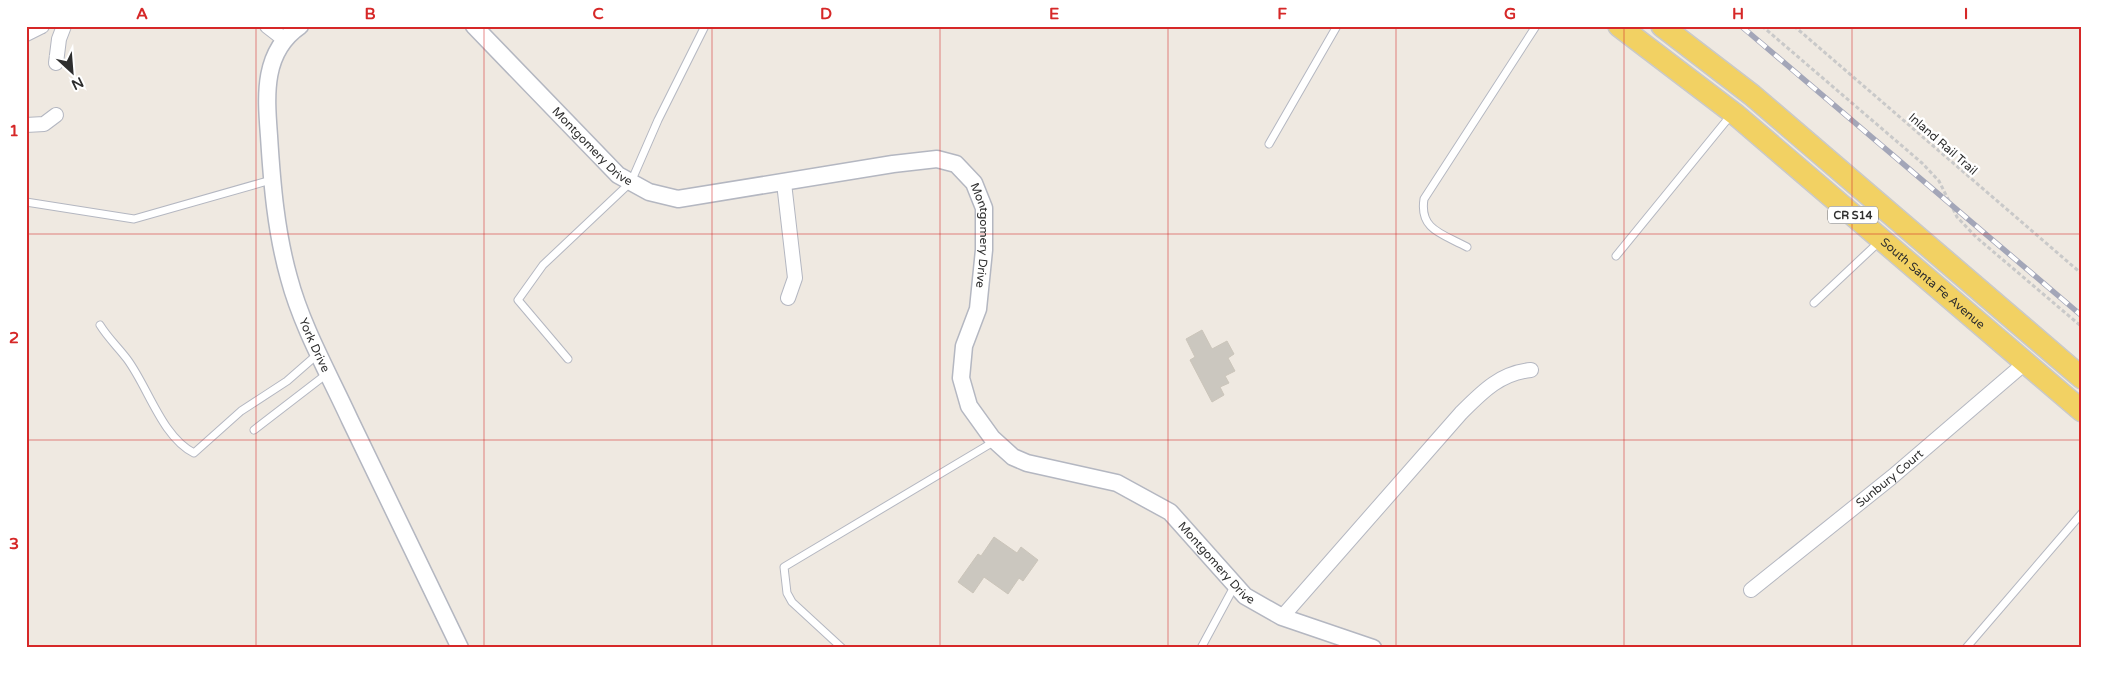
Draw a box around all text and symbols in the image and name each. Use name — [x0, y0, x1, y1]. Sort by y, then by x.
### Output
text: A — [136, 4, 148, 24]
text: B — [364, 4, 376, 24]
text: C — [592, 4, 604, 24]
text: D — [820, 4, 832, 24]
text: E — [1049, 4, 1059, 24]
text: F — [1277, 4, 1287, 24]
text: G — [1504, 4, 1516, 24]
text: H — [1732, 4, 1744, 24]
text: I — [1964, 4, 1968, 24]
north arrow — [48, 48, 98, 98]
text: N — [69, 73, 86, 93]
street label: Montgomery Drive — [549, 104, 635, 189]
street label: Inland Rail Trail — [1906, 110, 1980, 178]
text: 1 — [9, 121, 19, 141]
street label: Montgomery Drive — [968, 181, 991, 289]
road number: CR S14 — [1828, 206, 1878, 224]
street label: South Santa Fe Avenue — [1878, 235, 1988, 332]
street label: York Drive — [296, 316, 333, 375]
text: 2 — [9, 328, 19, 348]
street label: Sunbury Court — [1853, 446, 1926, 510]
street label: Montgomery Drive — [1175, 519, 1257, 607]
text: 3 — [9, 534, 19, 554]

